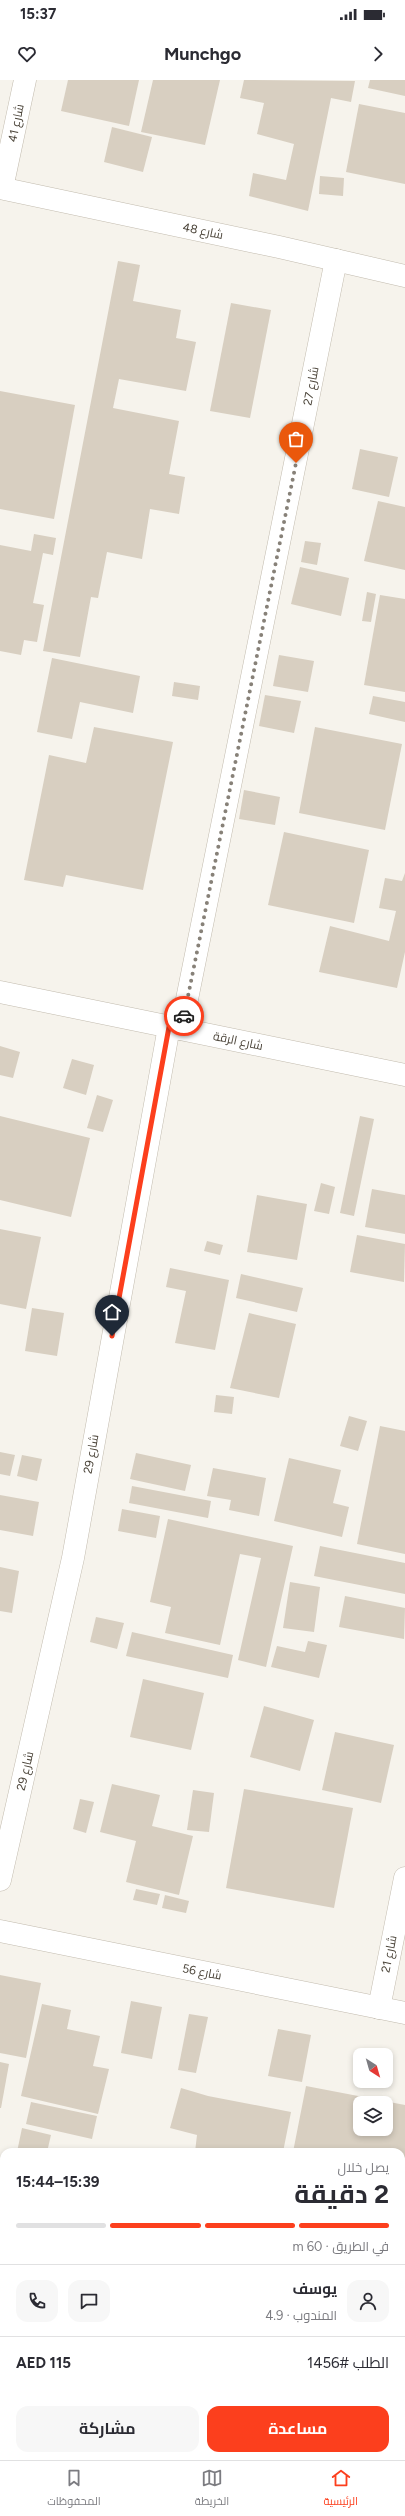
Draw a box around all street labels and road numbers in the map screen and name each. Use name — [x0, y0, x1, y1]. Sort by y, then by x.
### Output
street label: شارع 41 — [5, 103, 28, 144]
street label: شارع 48 — [181, 220, 225, 243]
street label: شارع 27 — [300, 365, 323, 407]
street label: شارع الرقة — [212, 1029, 264, 1054]
street label: شارع 29 — [81, 1433, 102, 1475]
street label: شارع 29 — [14, 1750, 37, 1792]
street label: شارع 21 — [379, 1934, 400, 1974]
street label: شارع 56 — [181, 1961, 223, 1984]

